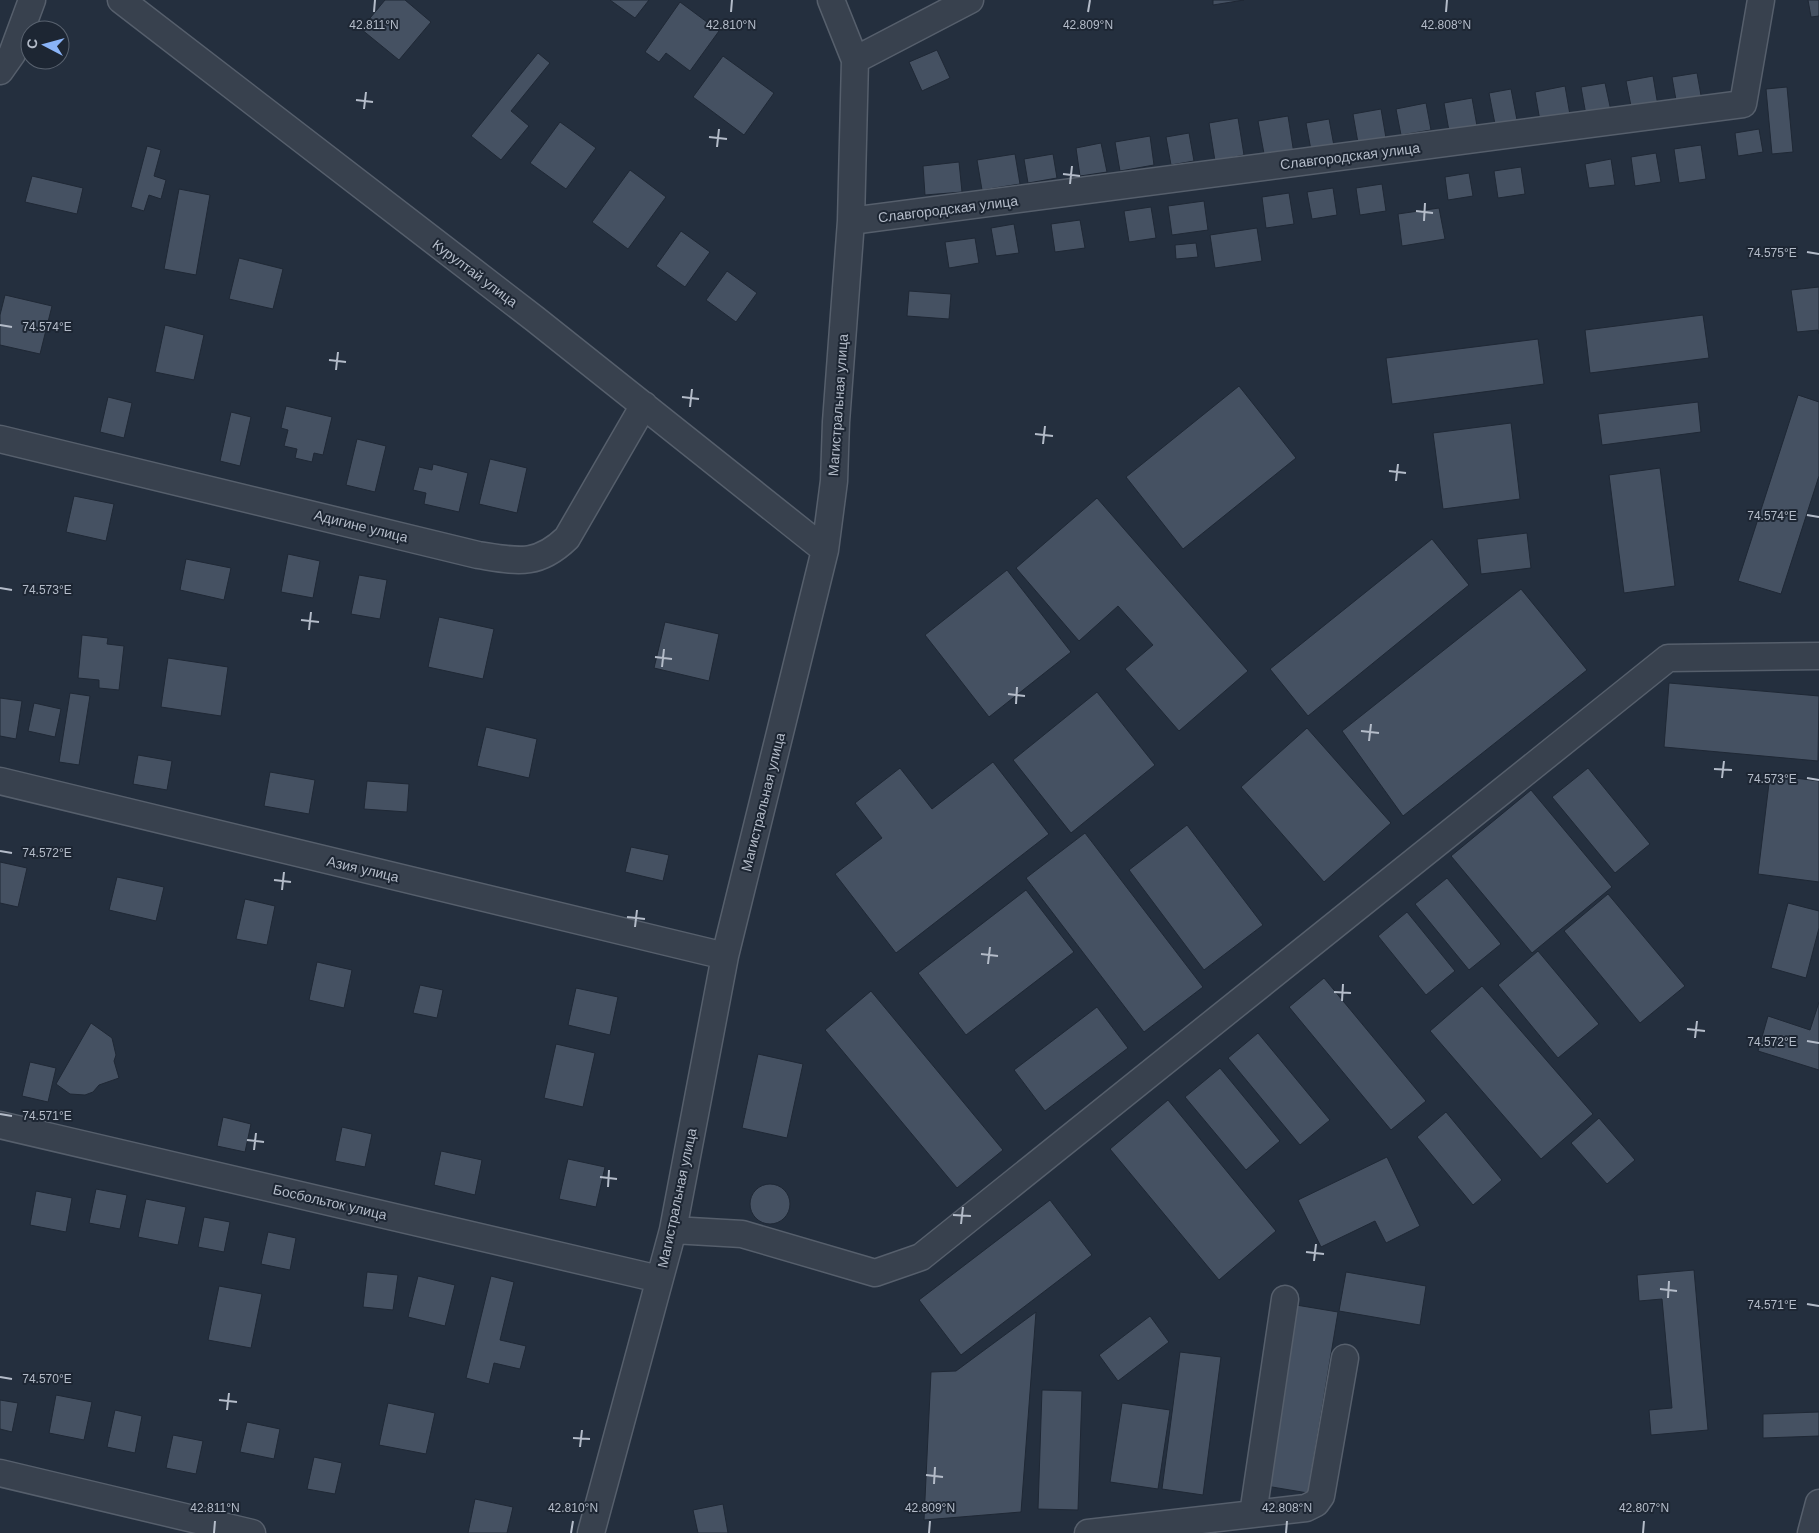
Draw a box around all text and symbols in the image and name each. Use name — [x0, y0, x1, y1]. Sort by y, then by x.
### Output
text: 42.811°N — [349, 18, 399, 32]
text: 42.810°N — [706, 18, 756, 32]
text: 42.809°N — [1063, 18, 1113, 32]
text: 42.808°N — [1421, 18, 1471, 32]
north arrow — [20, 20, 70, 70]
text: С — [24, 38, 41, 50]
street label: Славгородская улица — [1279, 139, 1421, 173]
street label: Славгородская улица — [877, 192, 1019, 226]
street label: Курултай улица — [430, 236, 521, 310]
text: 74.575°E — [1747, 246, 1797, 260]
text: 74.574°E — [22, 320, 72, 334]
street label: Магистральная улица — [825, 333, 851, 477]
street label: Адигине улица — [312, 507, 410, 545]
text: 74.574°E — [1747, 509, 1797, 523]
text: 74.573°E — [22, 583, 72, 597]
street label: Магистральная улица — [738, 731, 788, 873]
text: 74.573°E — [1747, 772, 1797, 786]
text: 74.572°E — [22, 846, 72, 860]
street label: Азия улица — [325, 853, 401, 885]
text: 74.572°E — [1747, 1035, 1797, 1049]
text: 74.571°E — [22, 1109, 72, 1123]
street label: Магистральная улица — [654, 1126, 700, 1269]
street label: Босбольток улица — [271, 1181, 389, 1223]
text: 74.571°E — [1747, 1298, 1797, 1312]
text: 74.570°E — [22, 1372, 72, 1386]
text: 42.811°N — [190, 1501, 240, 1515]
text: 42.810°N — [548, 1501, 598, 1515]
text: 42.809°N — [905, 1501, 955, 1515]
text: 42.808°N — [1262, 1501, 1312, 1515]
text: 42.807°N — [1619, 1501, 1669, 1515]

